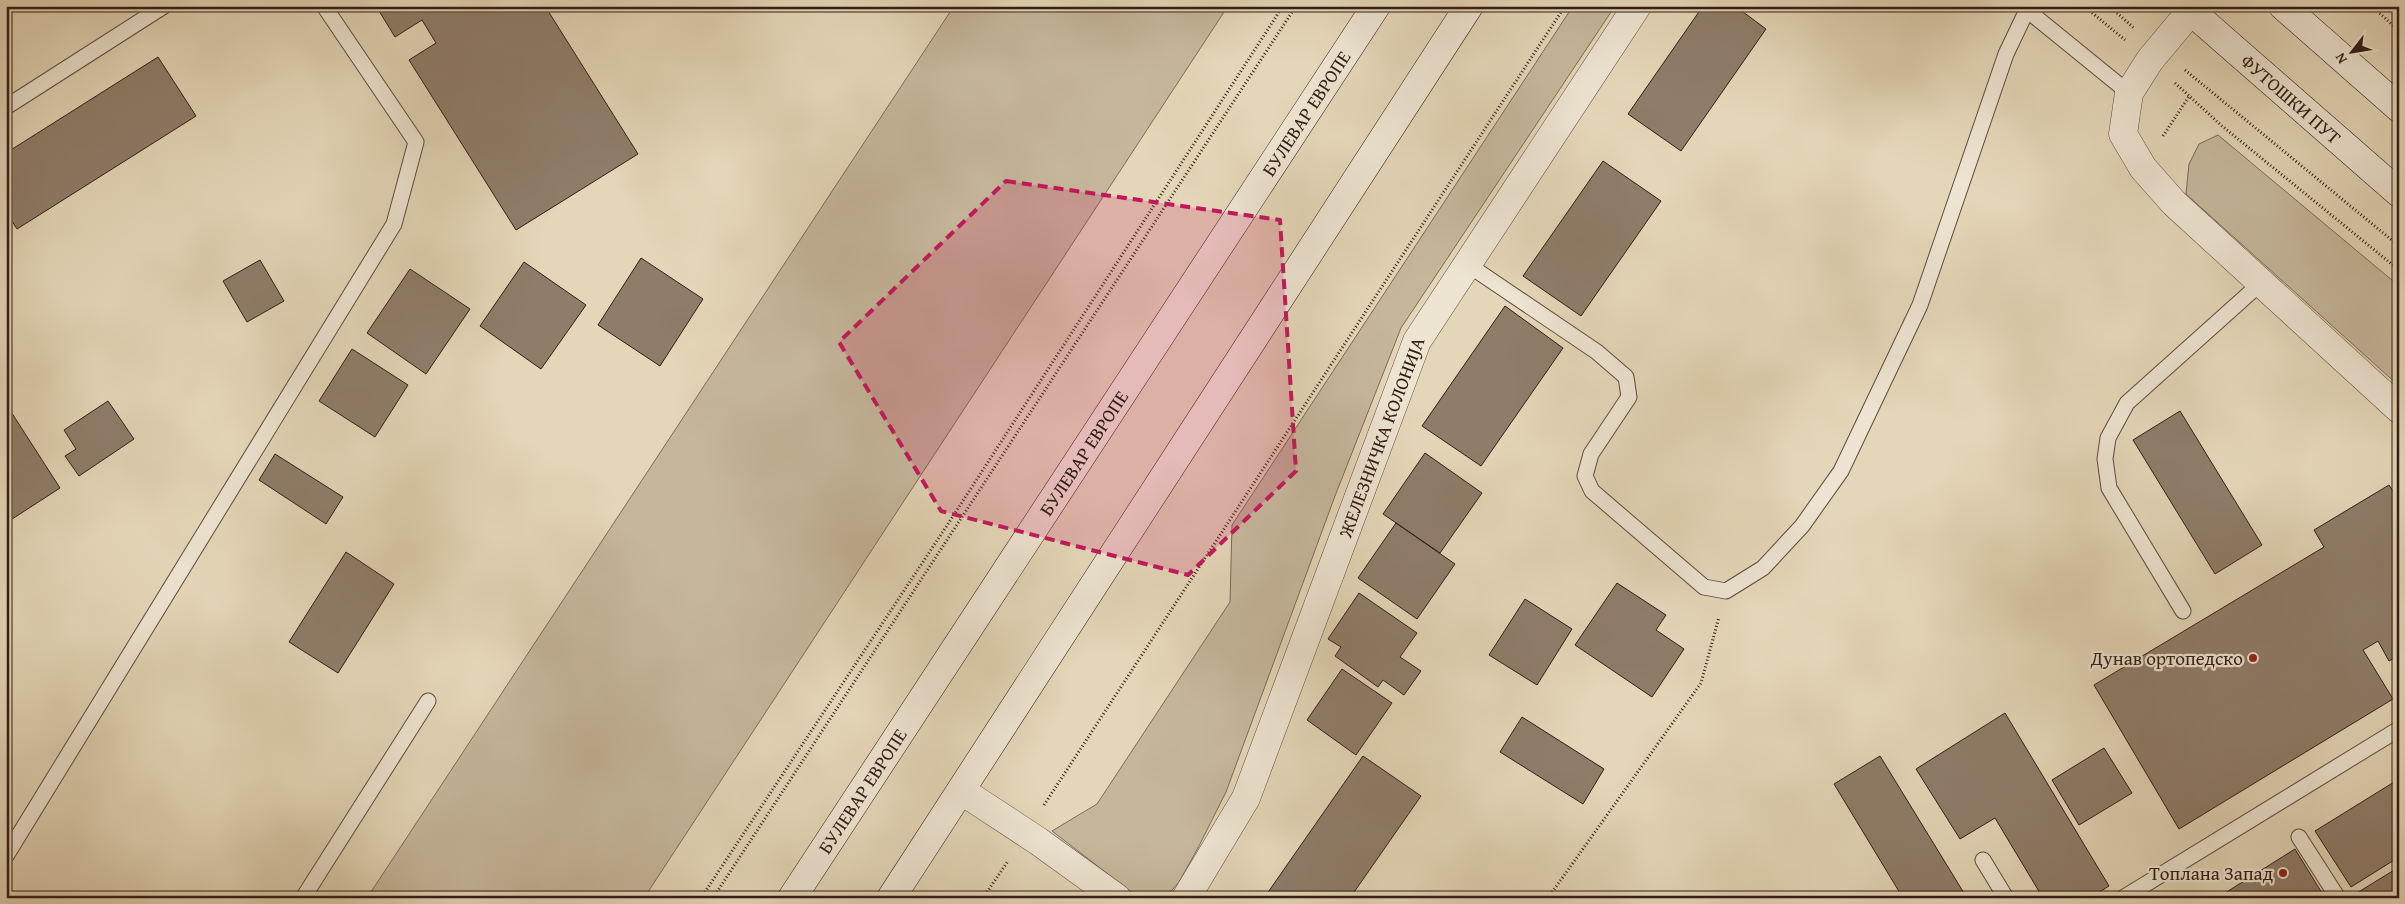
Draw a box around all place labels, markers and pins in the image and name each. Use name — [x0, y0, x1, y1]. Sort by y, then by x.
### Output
place label: Дунав ортопедско — [2090, 644, 2243, 672]
marker: Дунав ортопедско — [2247, 652, 2259, 664]
place label: Топлана Запад — [2149, 859, 2273, 887]
marker: Топлана Запад — [2277, 867, 2289, 879]

